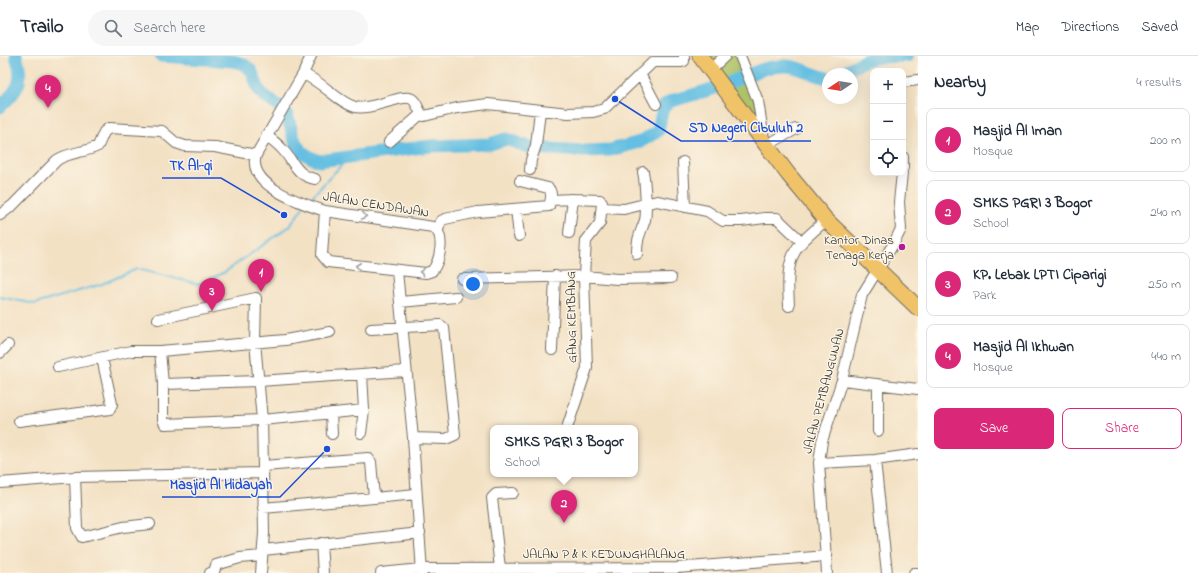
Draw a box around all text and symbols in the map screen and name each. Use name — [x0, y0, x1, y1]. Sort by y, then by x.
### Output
search box — [88, 10, 368, 46]
text: Trailo — [20, 14, 64, 41]
icon: search — [102, 17, 124, 39]
text: Search here — [134, 17, 205, 39]
text: Map — [1016, 17, 1039, 38]
text: Directions — [1061, 17, 1119, 38]
text: Saved — [1141, 17, 1178, 38]
north arrow — [822, 68, 858, 104]
map controls — [870, 68, 906, 176]
button: + — [870, 68, 906, 104]
text: Nearby — [934, 70, 986, 95]
text: 4 results — [1136, 73, 1182, 92]
pin: 4 — [35, 75, 61, 108]
button: − — [870, 104, 906, 140]
callout: SD Negeri Cibuluh 2 — [681, 115, 811, 141]
text: SD Negeri Cibuluh 2 — [689, 118, 803, 141]
text: Masjid Al Iman — [973, 120, 1062, 142]
text: 1 — [946, 131, 950, 150]
text: 200 m — [1150, 131, 1181, 150]
button: locate — [870, 140, 906, 176]
text: Mosque — [973, 142, 1013, 161]
callout: TK Al-qi — [162, 152, 221, 178]
text: TK Al-qi — [170, 156, 213, 177]
street label: JALAN CENDAWAN — [321, 187, 431, 223]
text: SMKS PGRI 3 Bogor — [973, 192, 1092, 214]
text: 2 — [945, 203, 951, 222]
text: 240 m — [1150, 203, 1181, 222]
one-way arrow — [360, 211, 367, 220]
text: School — [973, 214, 1009, 233]
place label: Kantor Dinas Tenaga Kerja — [824, 231, 894, 266]
marker: Kantor Dinas Tenaga Kerja — [897, 242, 907, 252]
pin: 1 — [248, 259, 274, 292]
one-way arrow — [355, 262, 361, 271]
text: KP. Lebak LPTI Ciparigi — [973, 264, 1107, 286]
one-way arrow — [419, 268, 425, 277]
street label: GANG KEMBANG — [562, 271, 582, 363]
your location — [463, 274, 483, 294]
text: 3 — [945, 275, 951, 294]
text: 250 m — [1148, 275, 1181, 294]
pin: 3 — [199, 278, 225, 311]
text: Park — [973, 286, 997, 305]
street label: JALAN PEMBANGUNAN — [798, 326, 850, 456]
text: Masjid Al Ikhwan — [973, 336, 1074, 358]
text: 4 — [945, 347, 951, 366]
text: 440 m — [1151, 347, 1181, 366]
text: Mosque — [973, 358, 1013, 377]
button: Save — [934, 408, 1054, 449]
button: Share — [1062, 408, 1182, 449]
popup — [490, 425, 638, 477]
text: SMKS PGRI 3 Bogor — [504, 431, 624, 453]
text: School — [504, 453, 540, 472]
callout: Masjid Al Hidayah — [162, 471, 280, 497]
text: Masjid Al Hidayah — [170, 475, 273, 498]
pin: 2 — [551, 490, 577, 523]
street label: JALAN P & K KEDUNGHALANG — [523, 545, 685, 564]

